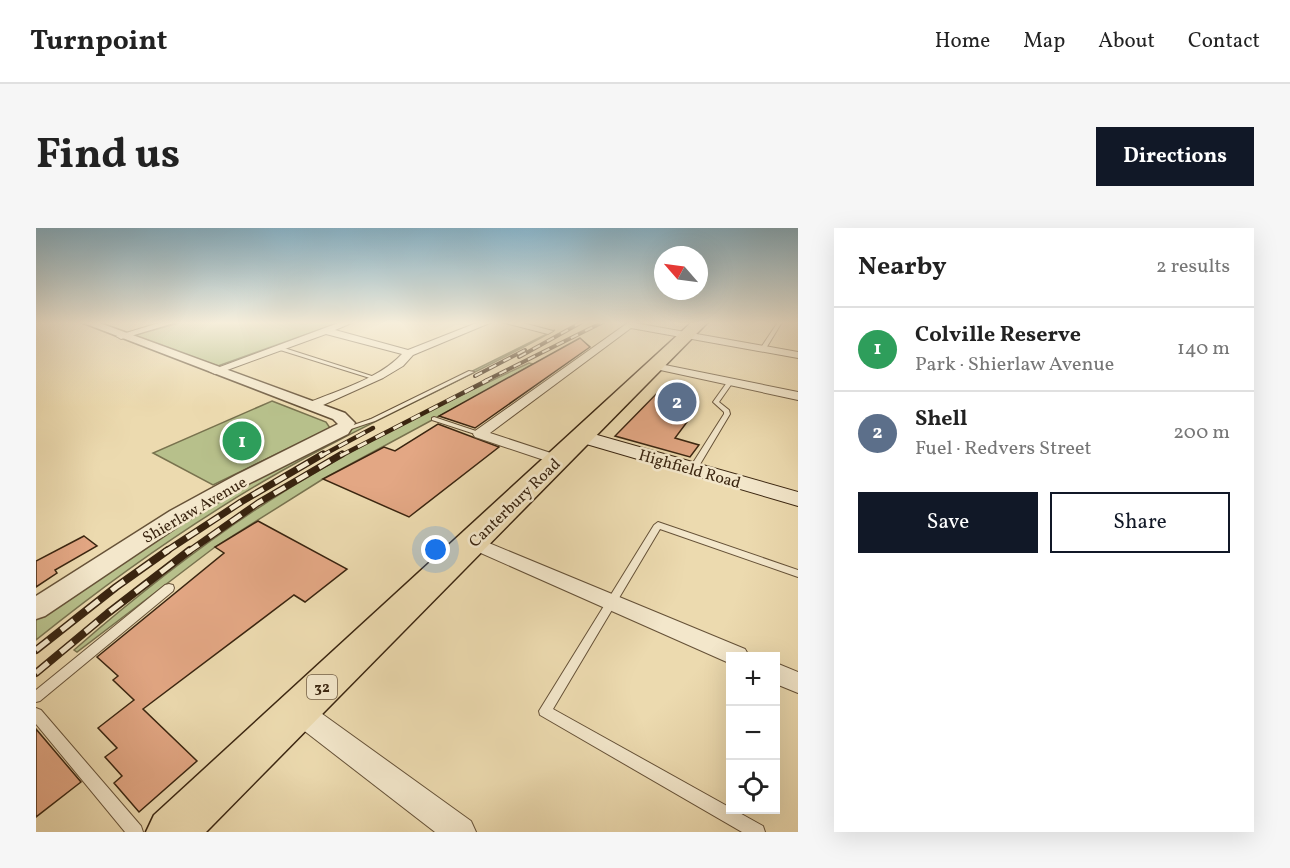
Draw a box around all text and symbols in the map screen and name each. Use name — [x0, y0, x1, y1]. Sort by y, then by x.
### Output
text: Turnpoint — [30, 22, 167, 61]
text: Home — [935, 27, 990, 56]
text: Map — [1023, 27, 1065, 56]
text: About — [1098, 27, 1155, 56]
text: Contact — [1188, 27, 1260, 56]
text: Find us — [36, 127, 180, 186]
button: Directions — [1096, 127, 1254, 186]
north arrow — [654, 246, 708, 300]
text: Nearby — [858, 249, 947, 285]
text: 2 results — [1156, 253, 1230, 281]
text: Colville Reserve — [915, 320, 1081, 351]
text: 1 — [873, 335, 882, 363]
text: 140 m — [1177, 335, 1230, 363]
text: Park · Shierlaw Avenue — [915, 351, 1114, 379]
pin: 2 — [658, 380, 696, 424]
text: Shell — [915, 404, 967, 435]
pin: 1 — [222, 418, 262, 464]
text: 2 — [872, 419, 883, 447]
text: 200 m — [1173, 419, 1230, 447]
text: Fuel · Redvers Street — [915, 435, 1092, 463]
street label: Highfield Road — [636, 445, 743, 495]
street label: Canterbury Road — [465, 454, 566, 553]
street label: Shierlaw Avenue — [139, 472, 251, 550]
button: Save — [858, 492, 1038, 553]
button: Share — [1050, 492, 1230, 553]
your location — [421, 535, 450, 564]
map controls — [726, 652, 780, 814]
button: + — [726, 652, 780, 706]
road number: 32 — [307, 675, 337, 699]
button: − — [726, 706, 780, 760]
button: locate — [726, 760, 780, 814]

